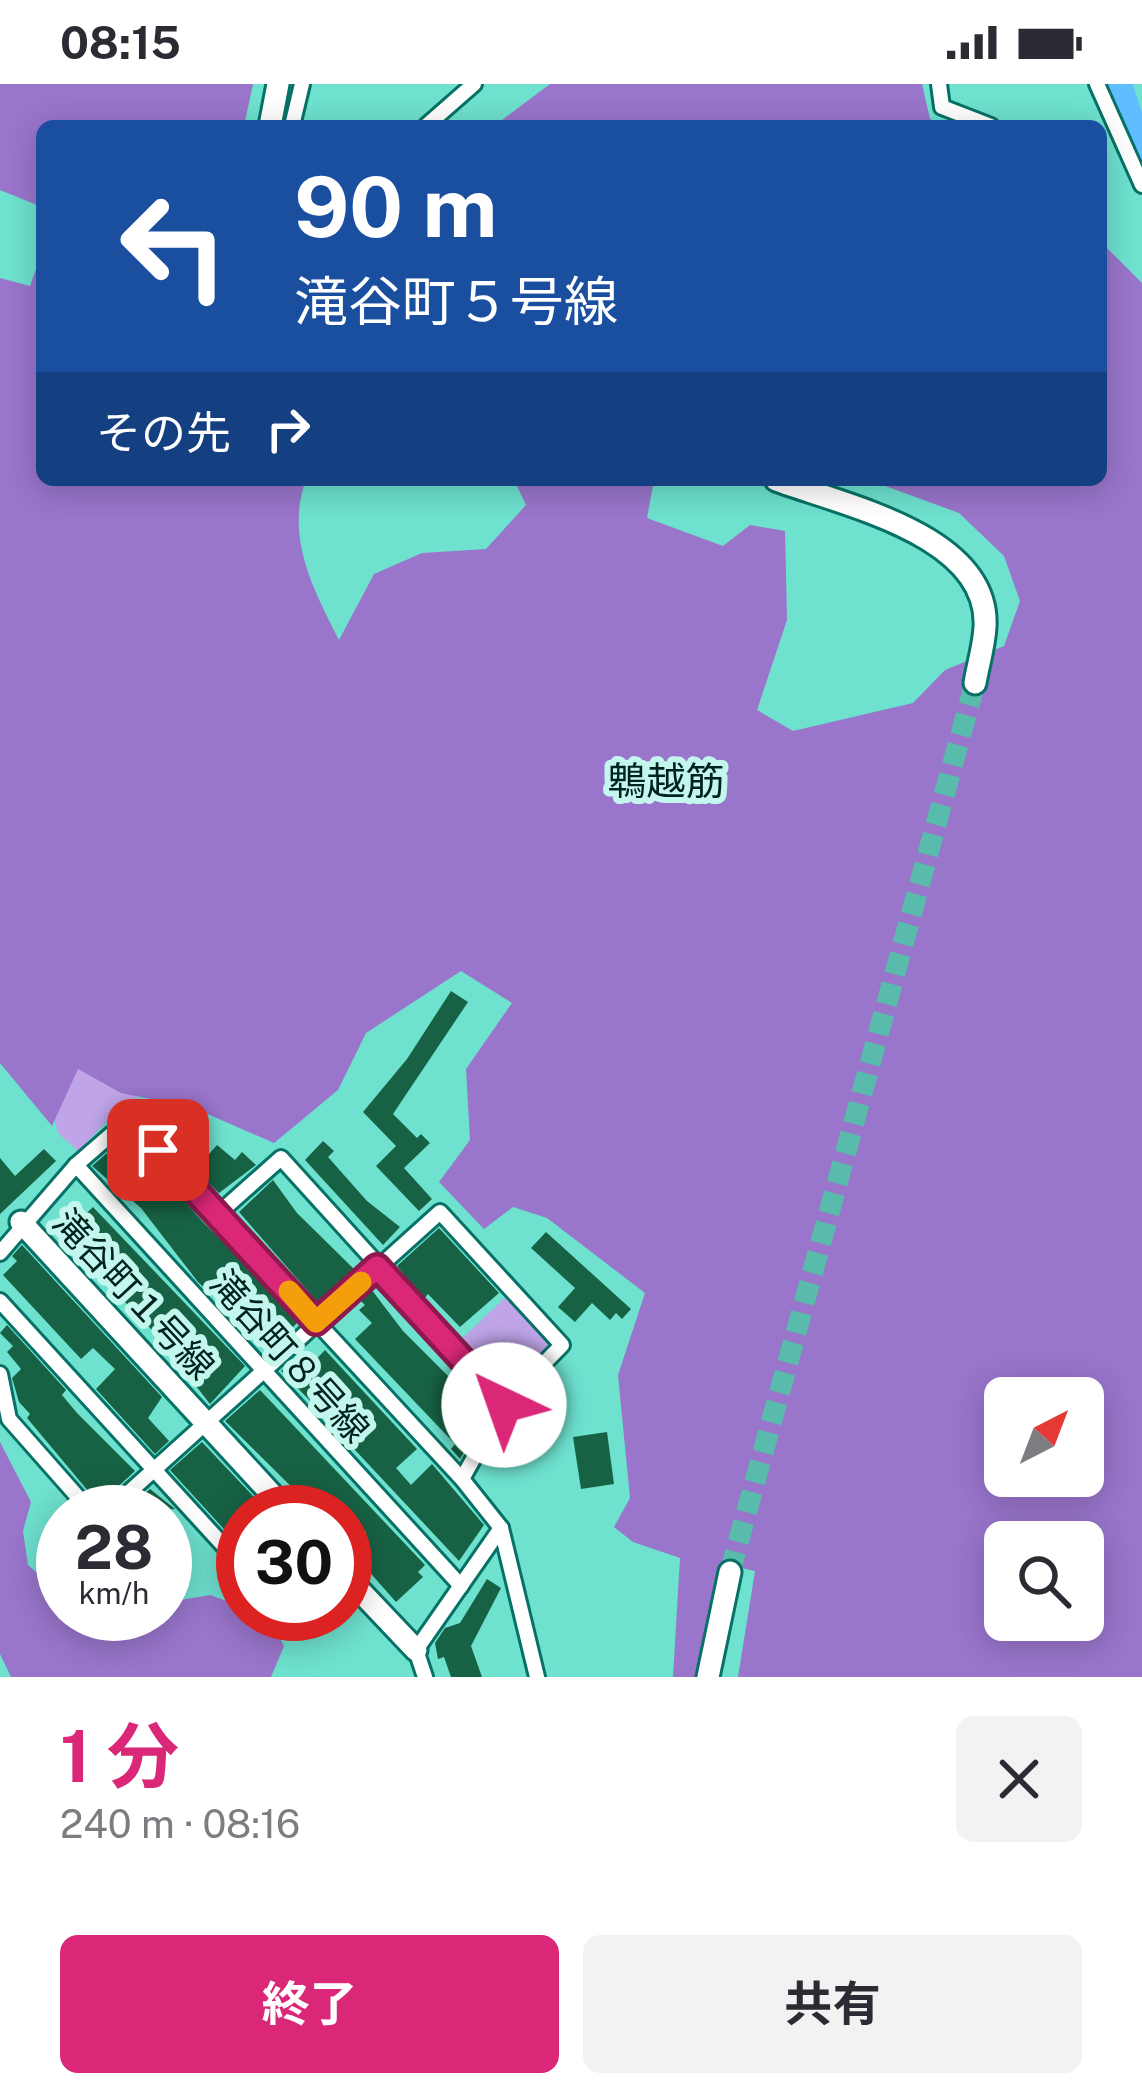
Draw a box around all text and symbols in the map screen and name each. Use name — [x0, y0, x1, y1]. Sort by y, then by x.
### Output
text: 08:15 — [60, 16, 181, 69]
text: 90 m — [294, 157, 497, 256]
icon: left — [96, 168, 252, 324]
text: 滝谷町５号線 — [294, 270, 618, 333]
icon: right — [255, 396, 321, 462]
text: その先 — [96, 406, 231, 459]
district label: 鵯越筋 — [607, 758, 725, 804]
pin — [107, 1099, 209, 1201]
icon: arrive — [125, 1117, 191, 1183]
street label: 滝谷町１号線 — [45, 1201, 223, 1387]
street label: 滝谷町８号線 — [202, 1262, 378, 1450]
position arrow — [441, 1342, 567, 1468]
north arrow — [984, 1377, 1104, 1497]
map controls — [984, 1377, 1104, 1641]
speed limit sign: 30 — [216, 1485, 372, 1641]
text: 28 — [75, 1512, 153, 1583]
button: search — [984, 1521, 1104, 1641]
text: km/h — [79, 1575, 149, 1611]
text: 1 分 — [60, 1714, 179, 1798]
button: close — [956, 1716, 1082, 1842]
text: 240 m · 08:16 — [60, 1801, 300, 1847]
button: 終了 — [60, 1935, 559, 2073]
button: 共有 — [583, 1935, 1082, 2073]

